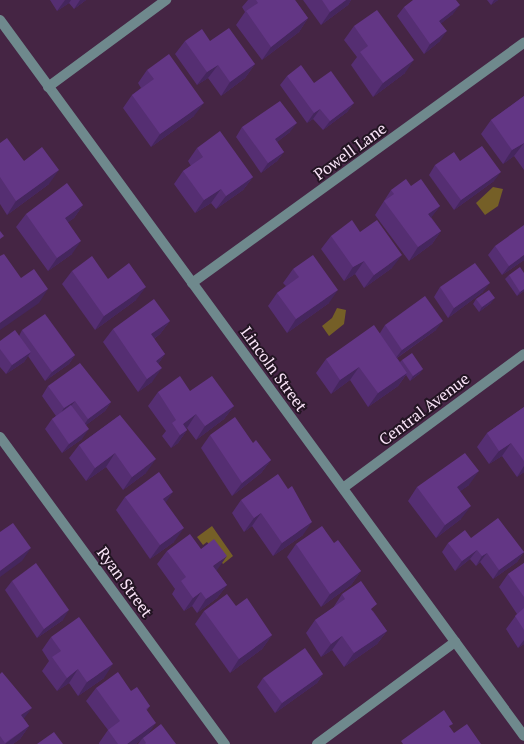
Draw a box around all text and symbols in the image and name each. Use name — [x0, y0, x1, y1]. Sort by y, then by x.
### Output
street label: Powell Lane — [310, 118, 390, 184]
street label: Lincoln Street — [237, 323, 311, 415]
street label: Central Avenue — [375, 369, 473, 449]
street label: Ryan Street — [93, 543, 157, 621]

